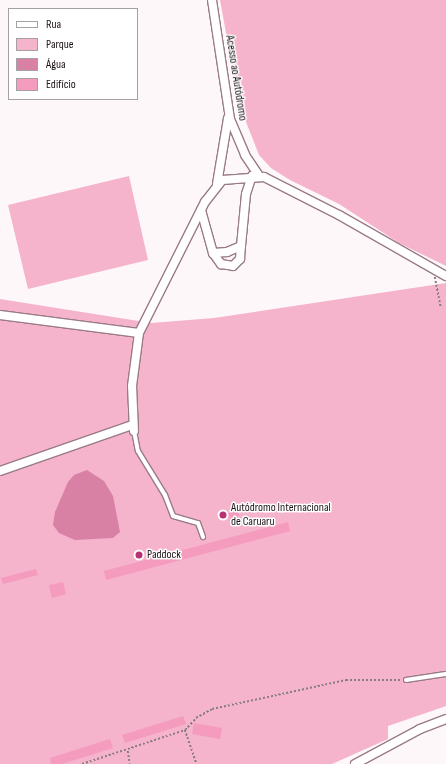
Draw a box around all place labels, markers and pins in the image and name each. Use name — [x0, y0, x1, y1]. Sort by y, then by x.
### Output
place label: Autódromo Internacional de Caruaru — [231, 501, 331, 529]
marker: Autódromo Internacional de Caruaru — [218, 510, 228, 520]
place label: Paddock — [147, 548, 181, 562]
marker: Paddock — [134, 550, 144, 560]

